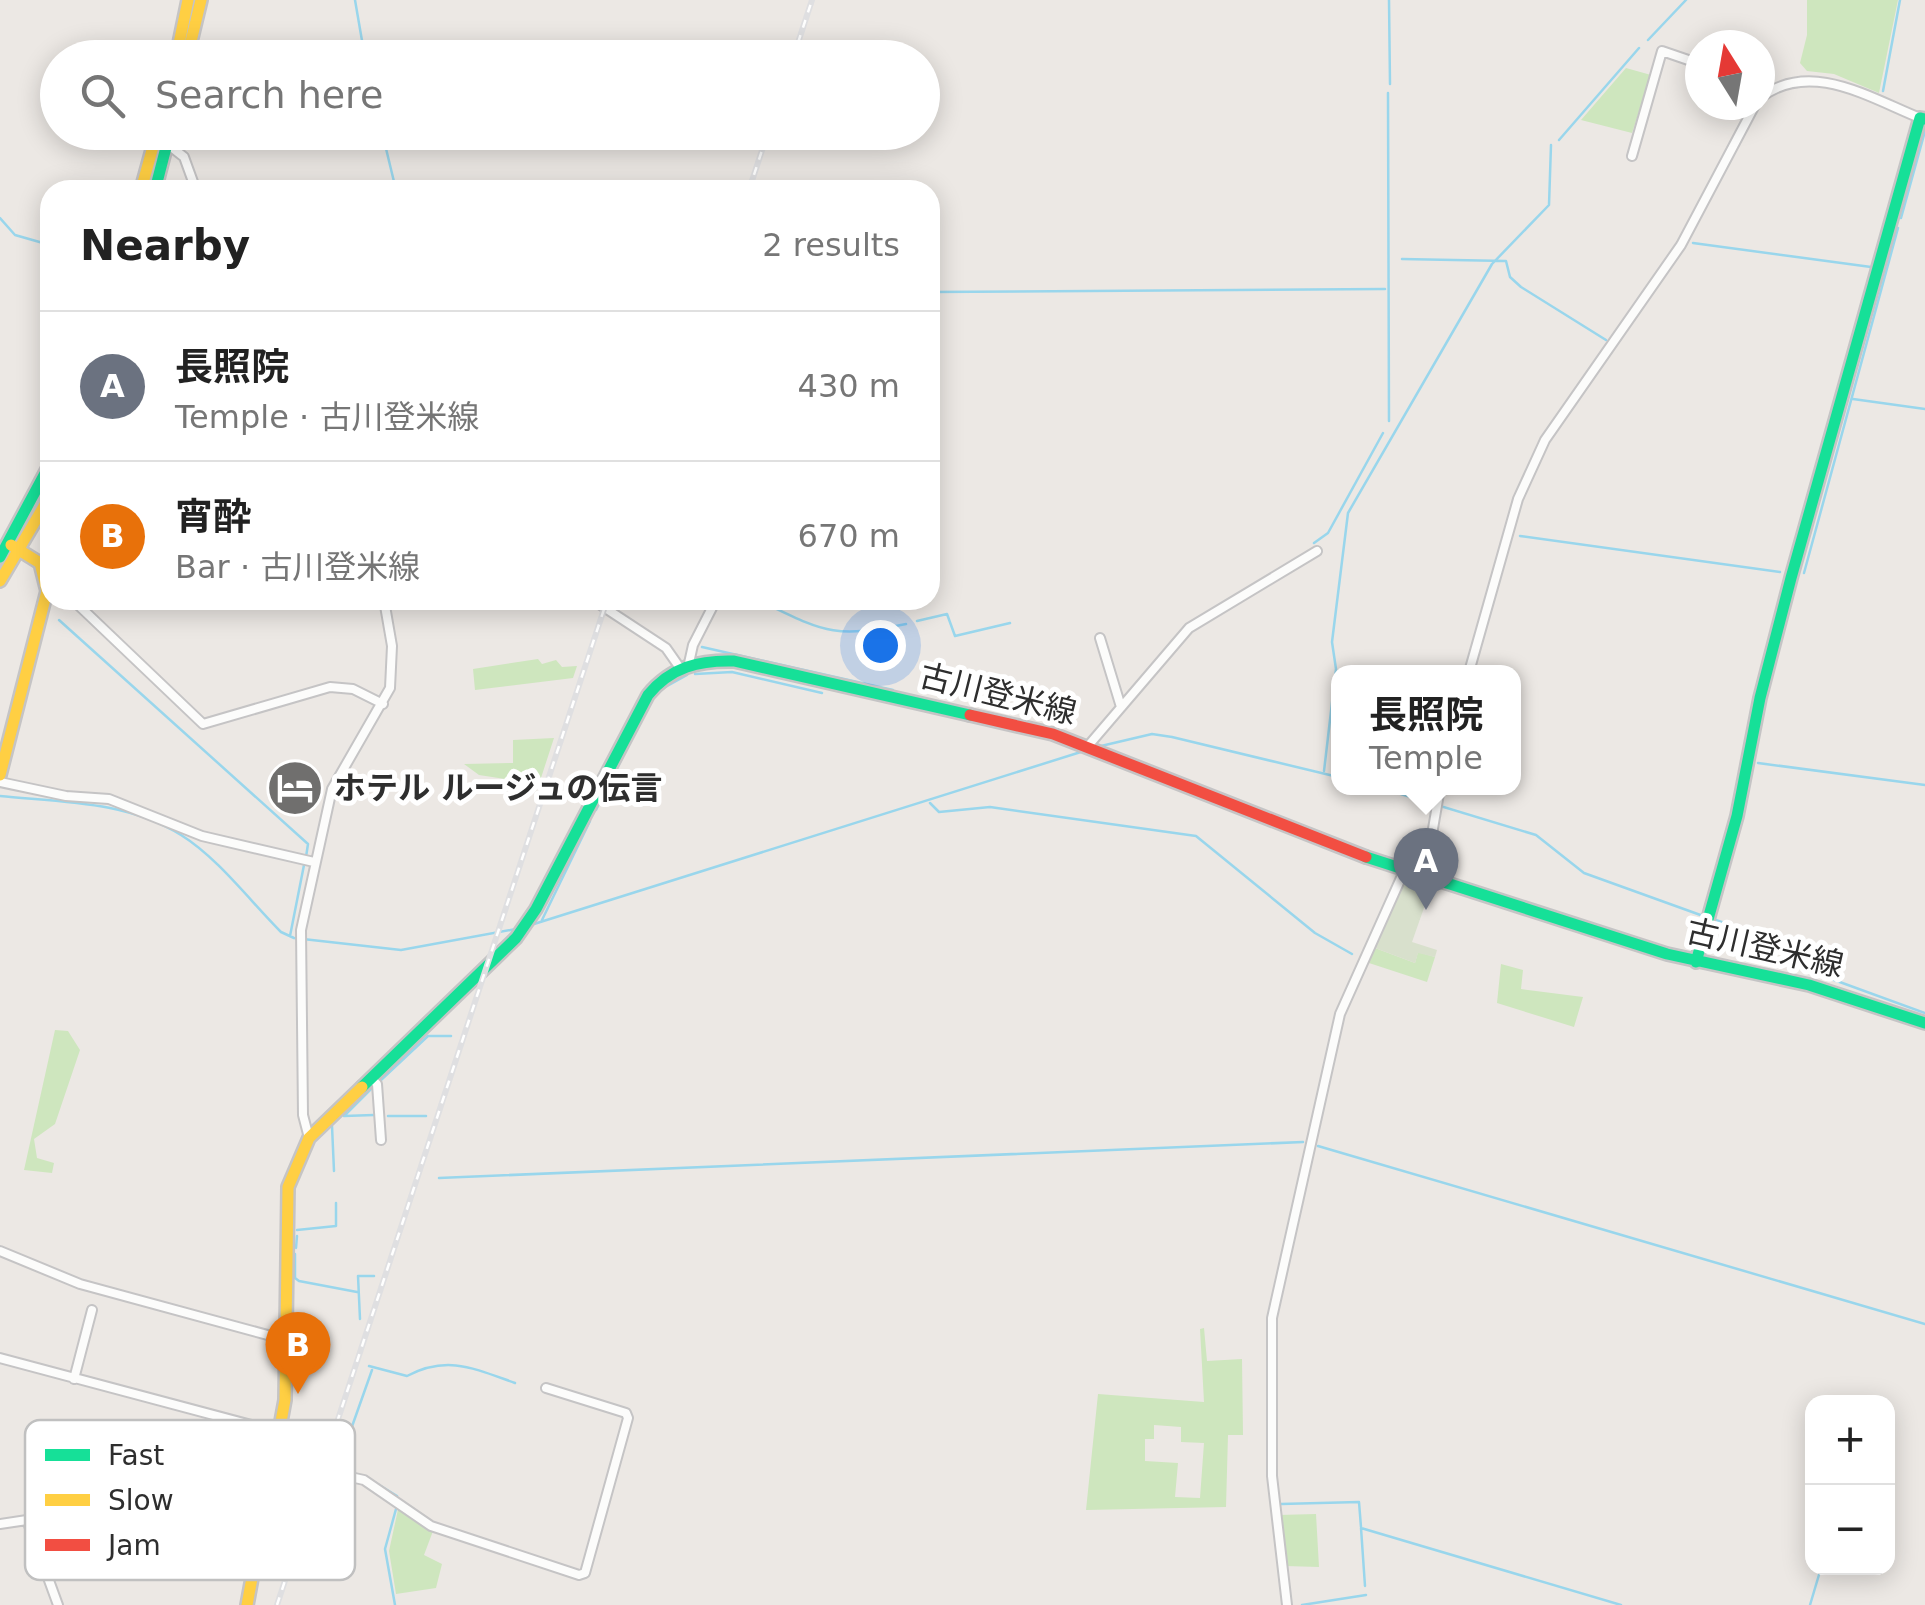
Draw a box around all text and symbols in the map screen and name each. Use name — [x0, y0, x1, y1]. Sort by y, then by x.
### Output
north arrow — [1685, 30, 1775, 120]
search box — [40, 40, 940, 150]
icon: search — [75, 68, 130, 123]
text: Search here — [155, 73, 383, 117]
text: Nearby — [80, 221, 250, 270]
text: 2 results — [762, 226, 900, 264]
text: 長照院 — [175, 345, 289, 389]
text: A — [100, 367, 125, 405]
text: 430 m — [798, 367, 900, 405]
text: Temple · 古川登米線 — [175, 398, 479, 436]
text: 宵酔 — [175, 495, 251, 539]
text: B — [100, 517, 125, 555]
text: 670 m — [798, 517, 900, 555]
text: Bar · 古川登米線 — [175, 548, 420, 586]
your location — [855, 620, 906, 671]
street label: 古川登米線 — [916, 656, 1080, 732]
popup — [1331, 665, 1521, 795]
text: 長照院 — [1369, 693, 1483, 737]
text: Temple — [1369, 739, 1483, 777]
hotel icon: ホテル ルージュの伝言 — [265, 758, 325, 818]
place label: ホテル ルージュの伝言 — [334, 769, 662, 807]
pin: A — [1394, 828, 1458, 910]
street label: 古川登米線 — [1683, 911, 1847, 985]
pin: B — [266, 1312, 330, 1394]
map controls — [1805, 1395, 1895, 1575]
button: + — [1805, 1395, 1895, 1485]
legend — [25, 1420, 355, 1580]
text: Fast — [108, 1439, 164, 1472]
text: Slow — [108, 1484, 174, 1517]
button: − — [1805, 1485, 1895, 1575]
text: Jam — [106, 1529, 161, 1562]

